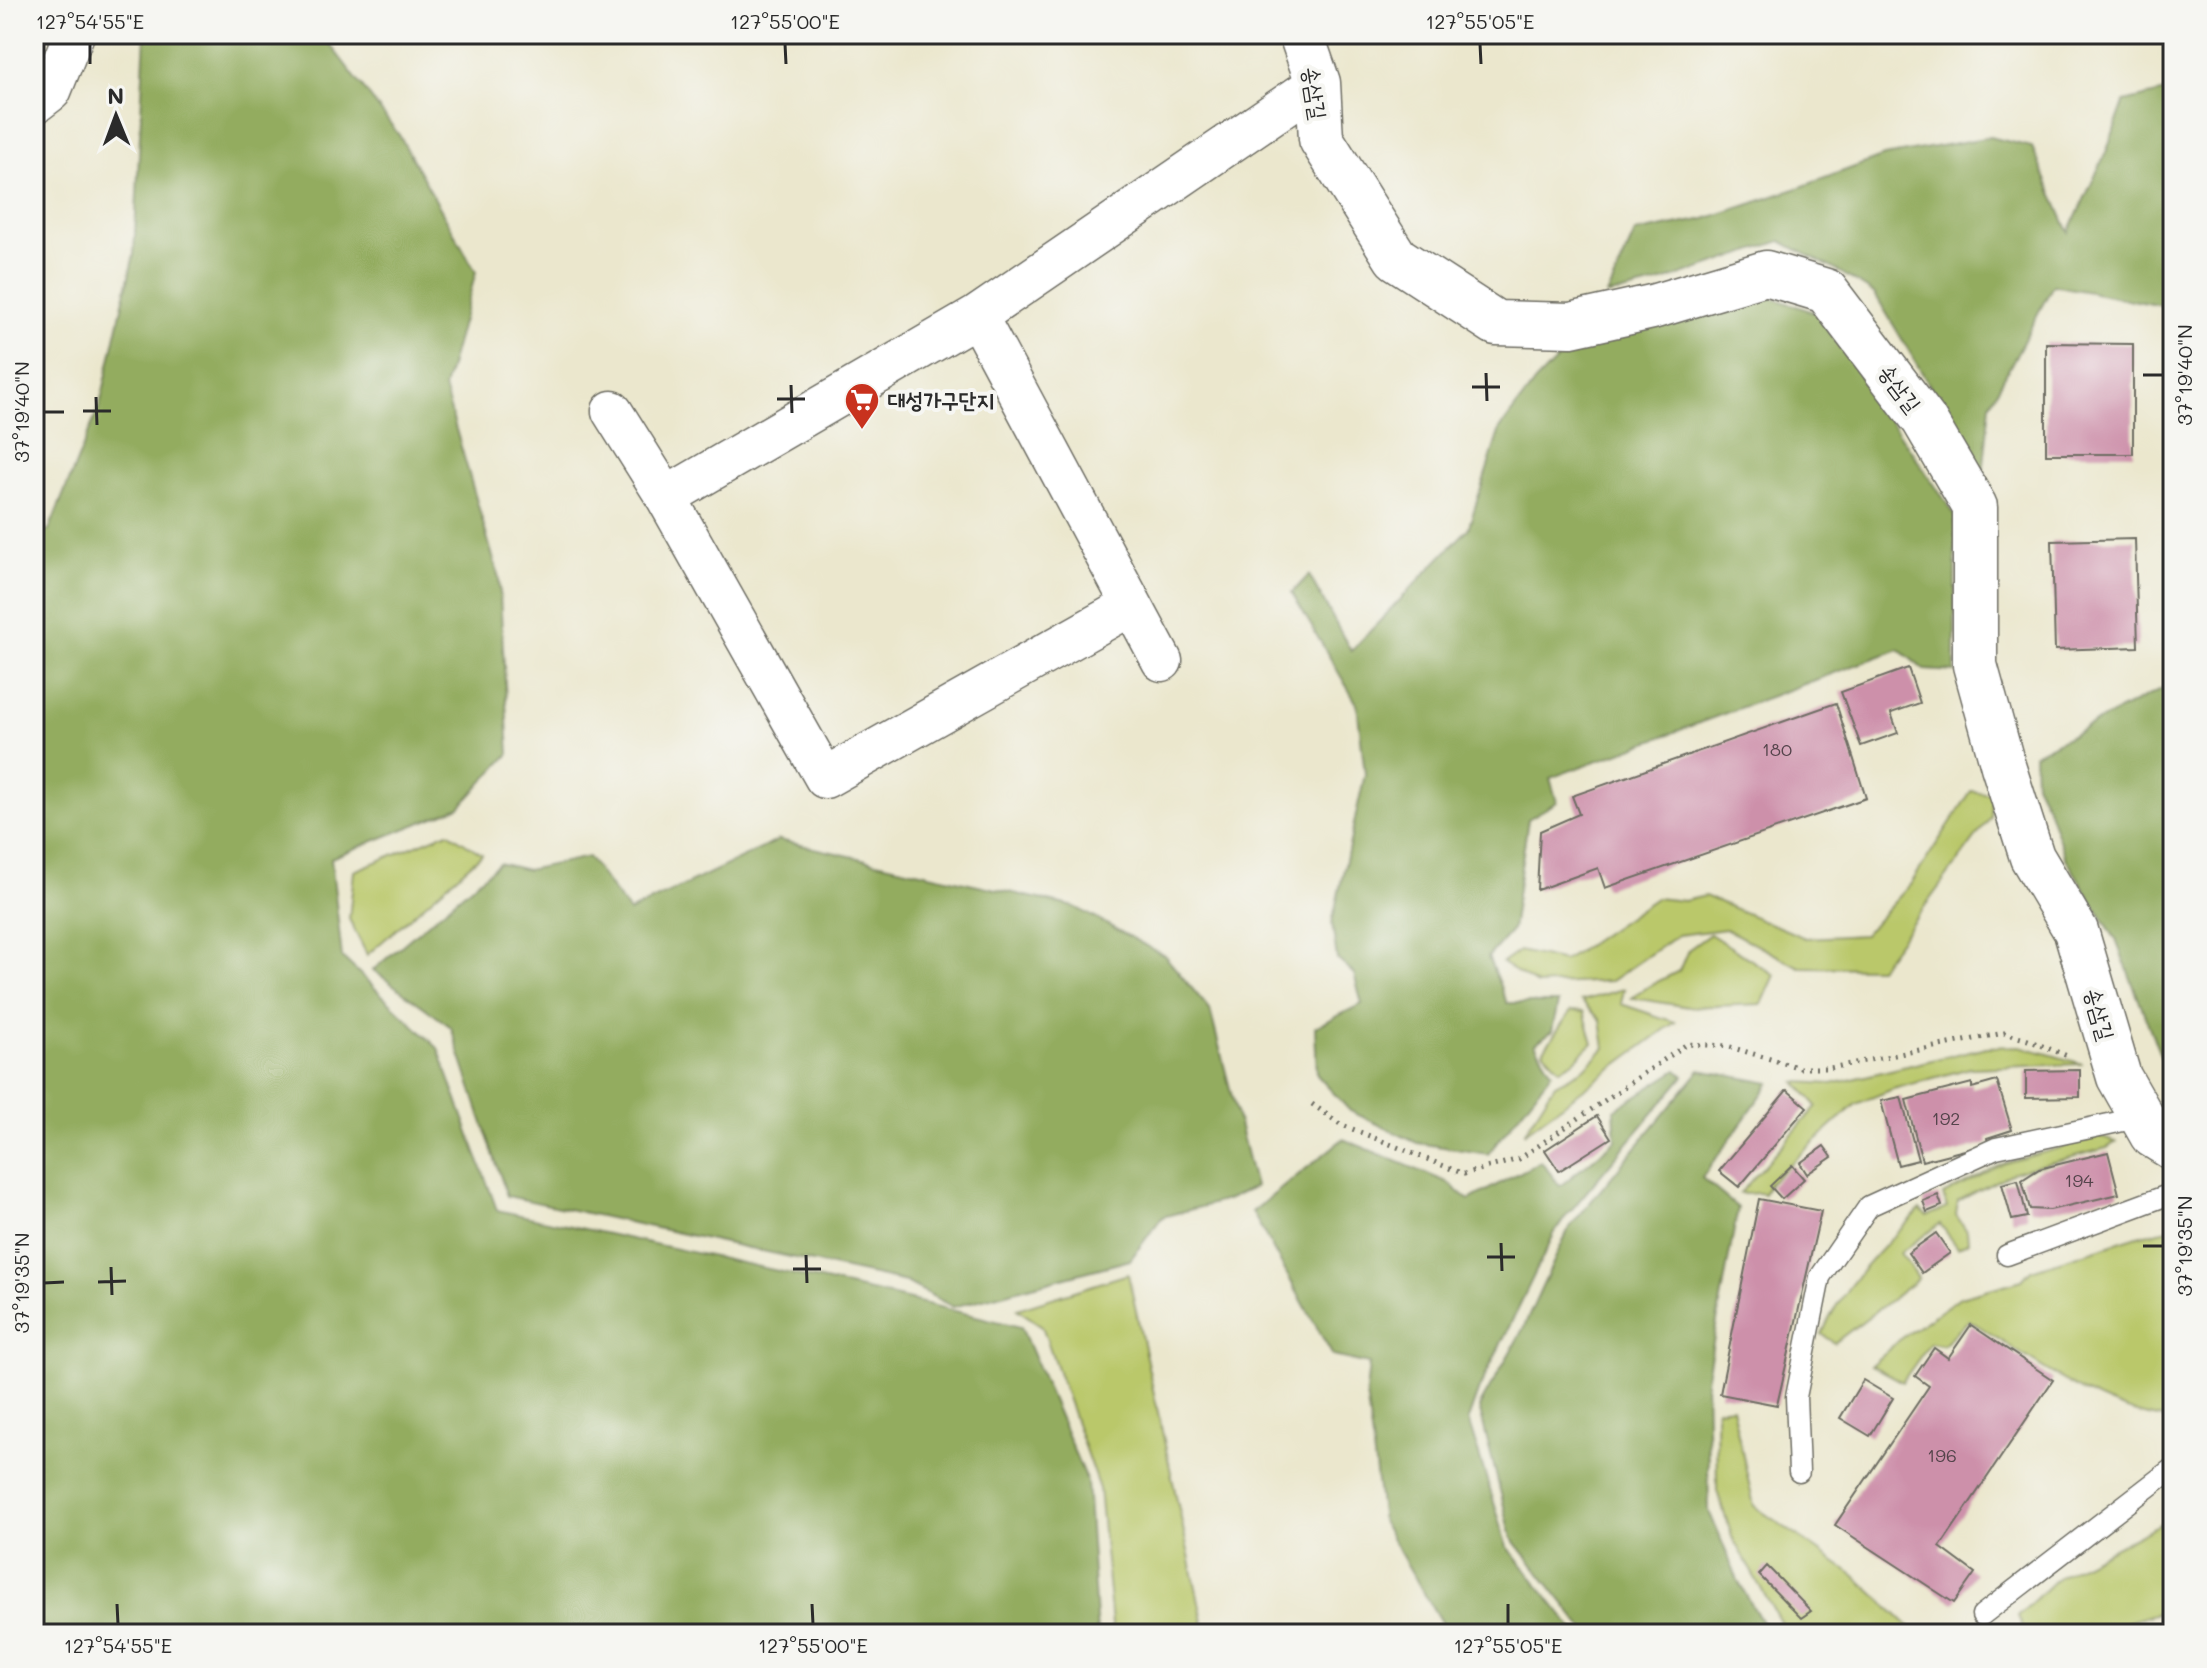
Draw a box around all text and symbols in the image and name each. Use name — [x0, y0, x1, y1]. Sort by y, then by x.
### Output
text: 127°54'55"E — [36, 8, 144, 34]
text: 127°55'00"E — [730, 8, 840, 34]
text: 127°55'05"E — [1425, 8, 1535, 34]
street label: 송삼길 — [1297, 64, 1334, 122]
north arrow — [76, 76, 156, 156]
text: N — [107, 81, 124, 110]
text: 37°19'40"N — [2171, 324, 2197, 426]
street label: 송삼길 — [1873, 358, 1928, 418]
text: 37°19'40"N — [8, 361, 34, 463]
supermarket icon: 대성가구단지 — [843, 381, 881, 431]
place label: 대성가구단지 — [888, 385, 994, 414]
house number: 180 — [1762, 737, 1792, 761]
street label: 송삼길 — [2079, 984, 2122, 1044]
house number: 192 — [1932, 1106, 1960, 1130]
house number: 194 — [2064, 1168, 2094, 1192]
text: 37°19'35"N — [2171, 1196, 2197, 1296]
text: 37°19'35"N — [8, 1233, 34, 1333]
house number: 196 — [1927, 1443, 1957, 1467]
text: 127°54'55"E — [64, 1632, 172, 1658]
text: 127°55'00"E — [758, 1632, 868, 1658]
text: 127°55'05"E — [1453, 1632, 1563, 1658]

